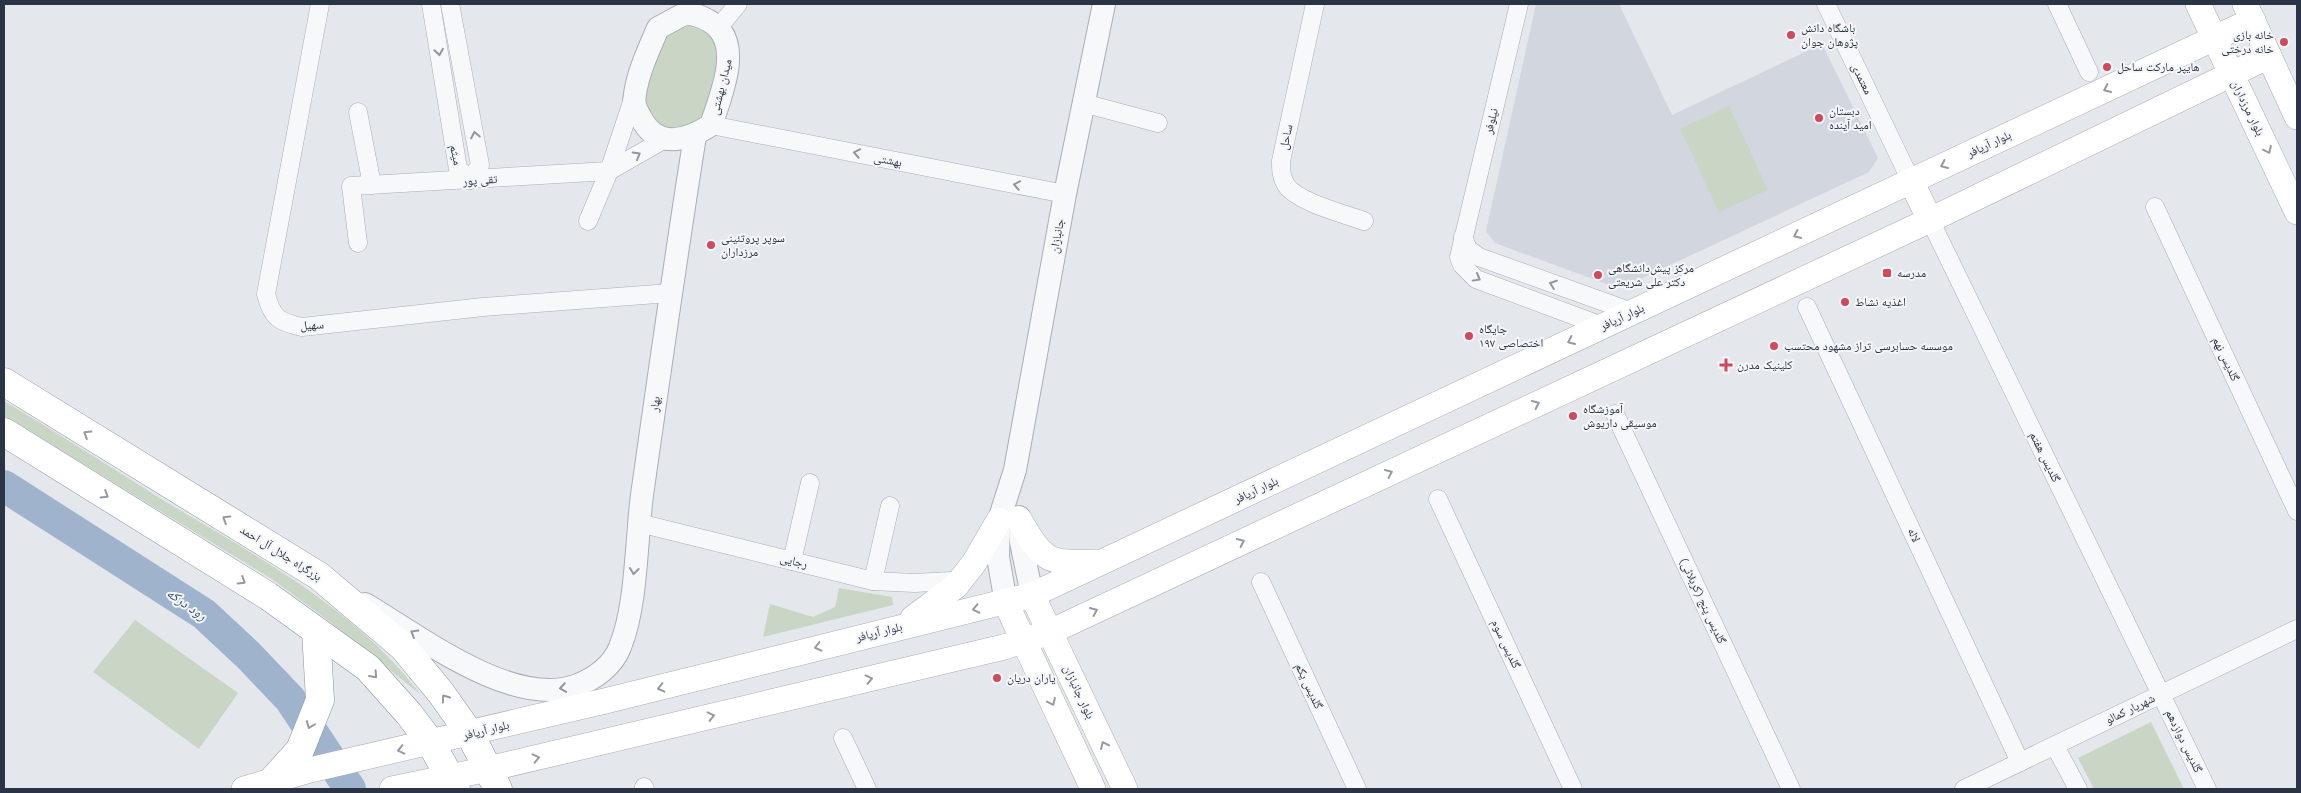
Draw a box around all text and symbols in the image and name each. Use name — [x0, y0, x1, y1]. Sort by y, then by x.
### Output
place label: باشگاه دانش پژوهان جوان — [1801, 20, 1859, 49]
place label: خانه بازی خانه درختی — [2222, 27, 2274, 56]
marker: باشگاه دانش پژوهان جوان — [1785, 29, 1797, 41]
marker: خانه بازی خانه درختی — [2278, 36, 2290, 48]
one-way arrow — [433, 48, 443, 56]
street label: میدان بهشتی — [706, 57, 735, 116]
place label: هایپر مارکت ساحل — [2117, 59, 2200, 74]
street label: معتمدی — [1849, 61, 1876, 97]
marker: هایپر مارکت ساحل — [2101, 61, 2113, 73]
street label: بلوار مرزداران — [2228, 78, 2268, 138]
one-way arrow — [2103, 83, 2112, 93]
place label: دبستان امید آینده — [1829, 103, 1872, 132]
street label: نیلوفر — [1480, 106, 1501, 136]
marker: دبستان امید آینده — [1813, 112, 1825, 124]
street label: ساحل — [1276, 123, 1296, 151]
street label: بلوار آریافر — [1963, 127, 2013, 161]
one-way arrow — [470, 131, 480, 140]
street label: میثم — [446, 143, 466, 167]
one-way arrow — [2261, 145, 2272, 154]
one-way arrow — [853, 149, 862, 159]
street label: بهشتی — [873, 149, 903, 170]
one-way arrow — [631, 151, 640, 161]
one-way arrow — [1940, 159, 1949, 170]
street label: تقی پور — [461, 171, 498, 188]
one-way arrow — [1012, 180, 1021, 190]
street label: جانبازان — [1046, 217, 1067, 255]
one-way arrow — [1793, 228, 1802, 239]
place label: سوپر پروتئینی مرزداران — [721, 230, 785, 259]
marker: سوپر پروتئینی مرزداران — [705, 239, 717, 251]
place label: مرکز پیش‌دانشگاهی دکتر علی شریعتی — [1608, 260, 1694, 289]
place label: مدرسه — [1897, 265, 1926, 280]
marker: مدرسه — [1881, 267, 1893, 279]
marker: مرکز پیش‌دانشگاهی دکتر علی شریعتی — [1592, 269, 1604, 281]
one-way arrow — [1472, 272, 1481, 282]
one-way arrow — [1550, 280, 1558, 290]
place label: اغذیه نشاط — [1855, 294, 1906, 309]
marker: اغذیه نشاط — [1839, 296, 1851, 308]
street label: بلوار آریافر — [1596, 300, 1646, 334]
street label: سهیل — [300, 317, 324, 333]
place label: جایگاه اختصاصی ۱۹۷ — [1479, 321, 1543, 350]
marker: جایگاه اختصاصی ۱۹۷ — [1463, 330, 1475, 342]
street label: گلدیس نهم — [2209, 334, 2243, 384]
one-way arrow — [1567, 335, 1576, 345]
place label: موسسه حسابرسی تراز مشهود محتسب — [1784, 338, 1953, 353]
marker: موسسه حسابرسی تراز مشهود محتسب — [1768, 340, 1780, 352]
place label: کلینیک مدرن — [1737, 357, 1792, 372]
marker: کلینیک مدرن — [1719, 358, 1733, 372]
street label: بهار — [646, 395, 663, 414]
one-way arrow — [1531, 400, 1540, 411]
place label: آموزشگاه موسیقی داریوش — [1583, 401, 1657, 430]
marker: آموزشگاه موسیقی داریوش — [1567, 410, 1579, 422]
street label: گلدیس هفتم — [2026, 429, 2064, 485]
one-way arrow — [84, 430, 93, 440]
one-way arrow — [1383, 470, 1392, 480]
street label: بلوار آریافر — [1230, 473, 1280, 507]
one-way arrow — [99, 488, 108, 498]
one-way arrow — [222, 515, 231, 525]
street label: بزرگراه جلال آل احمد — [237, 521, 325, 584]
street label: لاله — [1905, 525, 1924, 544]
one-way arrow — [1236, 538, 1245, 549]
street label: رجایی — [779, 550, 810, 571]
street label: گلدیس پنج (کربلائی) — [1677, 555, 1730, 646]
one-way arrow — [628, 567, 639, 575]
one-way arrow — [237, 574, 246, 584]
water label: رود درکه — [163, 584, 211, 625]
one-way arrow — [972, 603, 981, 614]
one-way arrow — [1089, 607, 1098, 617]
street label: گلدیس سوم — [1488, 617, 1524, 671]
street label: بلوار آریافر — [853, 619, 904, 645]
one-way arrow — [411, 629, 420, 639]
one-way arrow — [814, 641, 823, 652]
street label: گلدیس یکم — [1291, 660, 1327, 712]
street label: بلوار جانبازان — [1060, 662, 1098, 721]
one-way arrow — [369, 670, 378, 679]
place label: یاران دریان — [1007, 670, 1056, 685]
marker: یاران دریان — [991, 672, 1003, 684]
one-way arrow — [864, 674, 873, 685]
one-way arrow — [658, 682, 666, 692]
one-way arrow — [558, 683, 567, 693]
street label: شهریار کمالو — [2102, 690, 2157, 727]
one-way arrow — [442, 694, 451, 704]
one-way arrow — [1046, 697, 1056, 706]
street label: گلدیس دوازدهم — [2162, 707, 2206, 775]
one-way arrow — [706, 711, 715, 722]
street label: بلوار آریافر — [460, 717, 511, 743]
one-way arrow — [306, 720, 316, 729]
one-way arrow — [1100, 741, 1110, 750]
one-way arrow — [396, 744, 405, 755]
one-way arrow — [531, 753, 540, 764]

